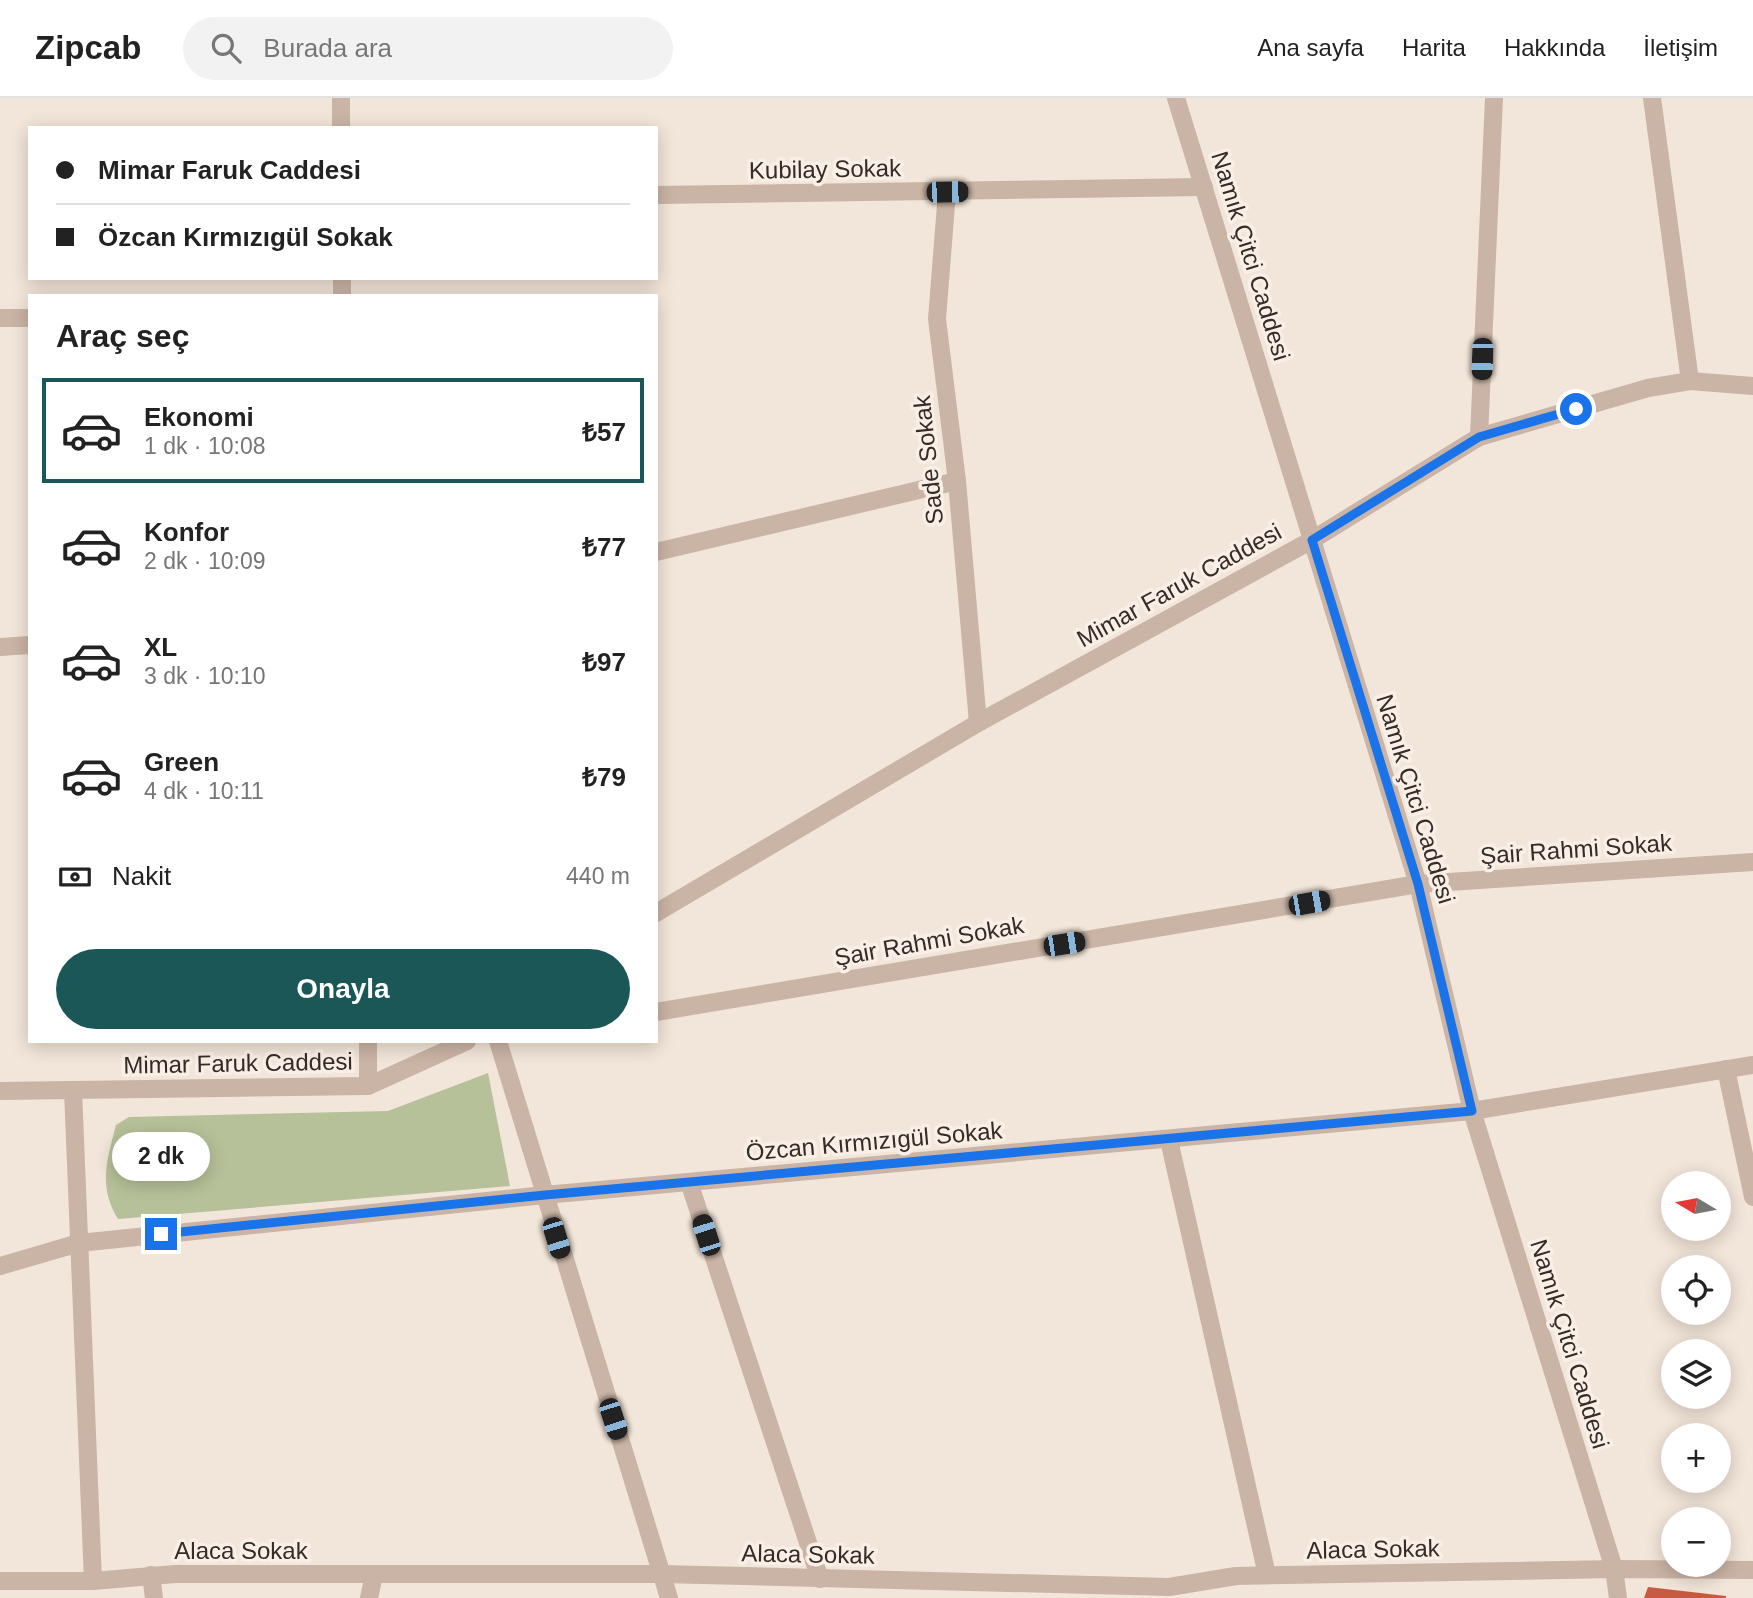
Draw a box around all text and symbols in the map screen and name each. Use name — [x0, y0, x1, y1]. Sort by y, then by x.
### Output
search box — [183, 17, 673, 80]
text: Zipcab — [35, 29, 141, 66]
icon: search — [207, 29, 245, 67]
text: Burada ara — [263, 33, 392, 63]
text: Ana sayfa — [1257, 34, 1364, 61]
text: Harita — [1402, 34, 1466, 61]
text: Hakkında — [1504, 34, 1605, 61]
text: İletişim — [1643, 34, 1718, 61]
street label: Namık Çitci Caddesi — [1206, 148, 1296, 364]
street label: Kubilay Sokak — [749, 154, 902, 184]
text: Mimar Faruk Caddesi — [98, 155, 361, 185]
car — [926, 181, 969, 203]
text: Özcan Kırmızıgül Sokak — [98, 222, 393, 252]
text: Araç seç — [56, 318, 189, 354]
car — [1471, 338, 1494, 380]
street label: Sade Sokak — [908, 393, 948, 526]
route start — [1560, 393, 1592, 425]
icon: car — [60, 399, 123, 462]
text: Ekonomi — [144, 402, 254, 432]
text: ₺57 — [582, 417, 626, 447]
text: 1 dk · 10:08 — [144, 433, 265, 459]
icon: car — [60, 514, 123, 577]
text: Konfor — [144, 517, 229, 547]
street label: Mimar Faruk Caddesi — [1072, 518, 1286, 652]
text: ₺77 — [582, 532, 626, 562]
text: 2 dk · 10:09 — [144, 548, 265, 574]
icon: car — [60, 629, 123, 692]
text: XL — [144, 632, 177, 662]
text: ₺97 — [582, 647, 626, 677]
text: 3 dk · 10:10 — [144, 663, 265, 689]
street label: Namık Çitci Caddesi — [1371, 691, 1461, 907]
icon: car — [60, 744, 123, 807]
text: Green — [144, 747, 219, 777]
text: ₺79 — [582, 762, 626, 792]
text: 4 dk · 10:11 — [144, 778, 264, 804]
street label: Şair Rahmi Sokak — [1479, 829, 1674, 869]
icon: cash — [56, 858, 94, 896]
text: Nakit — [112, 861, 171, 891]
text: 440 m — [566, 863, 630, 889]
car — [1287, 889, 1332, 917]
street label: Şair Rahmi Sokak — [832, 911, 1027, 971]
car — [1042, 930, 1087, 958]
button: Onayla — [56, 949, 630, 1029]
street label: Mimar Faruk Caddesi — [123, 1048, 353, 1078]
street label: Özcan Kırmızıgül Sokak — [745, 1116, 1004, 1166]
callout: 2 dk — [112, 1132, 210, 1182]
text: 2 dk — [138, 1143, 184, 1169]
north arrow — [1661, 1171, 1731, 1241]
map controls — [1661, 1171, 1731, 1577]
car — [690, 1212, 723, 1258]
car — [540, 1215, 573, 1261]
route end — [145, 1218, 177, 1250]
street label: Namık Çitci Caddesi — [1525, 1236, 1615, 1452]
button: locate — [1661, 1255, 1731, 1325]
button: layers — [1661, 1339, 1731, 1409]
car — [597, 1396, 630, 1442]
button: + — [1661, 1423, 1731, 1493]
button: − — [1661, 1507, 1731, 1577]
street label: Alaca Sokak — [1306, 1534, 1441, 1564]
street label: Alaca Sokak — [174, 1537, 309, 1564]
street label: Alaca Sokak — [741, 1539, 876, 1569]

